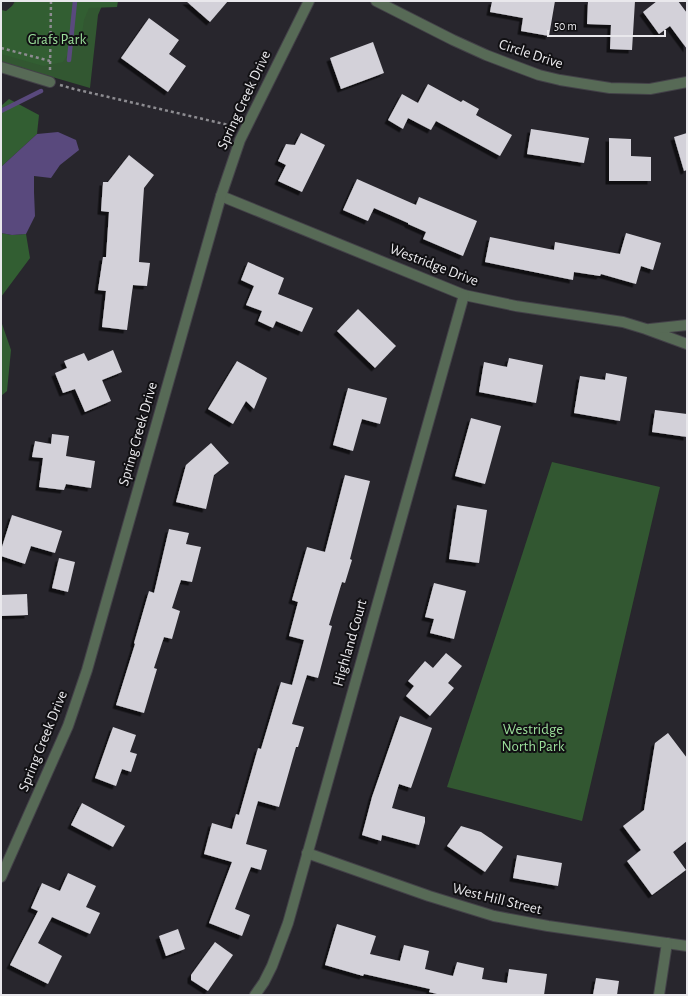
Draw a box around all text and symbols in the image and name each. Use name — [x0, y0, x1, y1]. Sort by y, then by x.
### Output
scale bar — [548, 12, 665, 38]
text: 50 m — [554, 20, 577, 32]
park label: Grafs Park — [28, 32, 86, 47]
street label: Circle Drive — [497, 37, 565, 71]
street label: Spring Creek Drive — [215, 48, 273, 152]
street label: Westridge Drive — [387, 241, 481, 289]
street label: Spring Creek Drive — [116, 380, 160, 488]
street label: Highland Court — [330, 598, 370, 688]
street label: Spring Creek Drive — [16, 688, 70, 794]
park label: Westridge North Park — [502, 722, 565, 754]
street label: West Hill Street — [451, 881, 543, 917]

